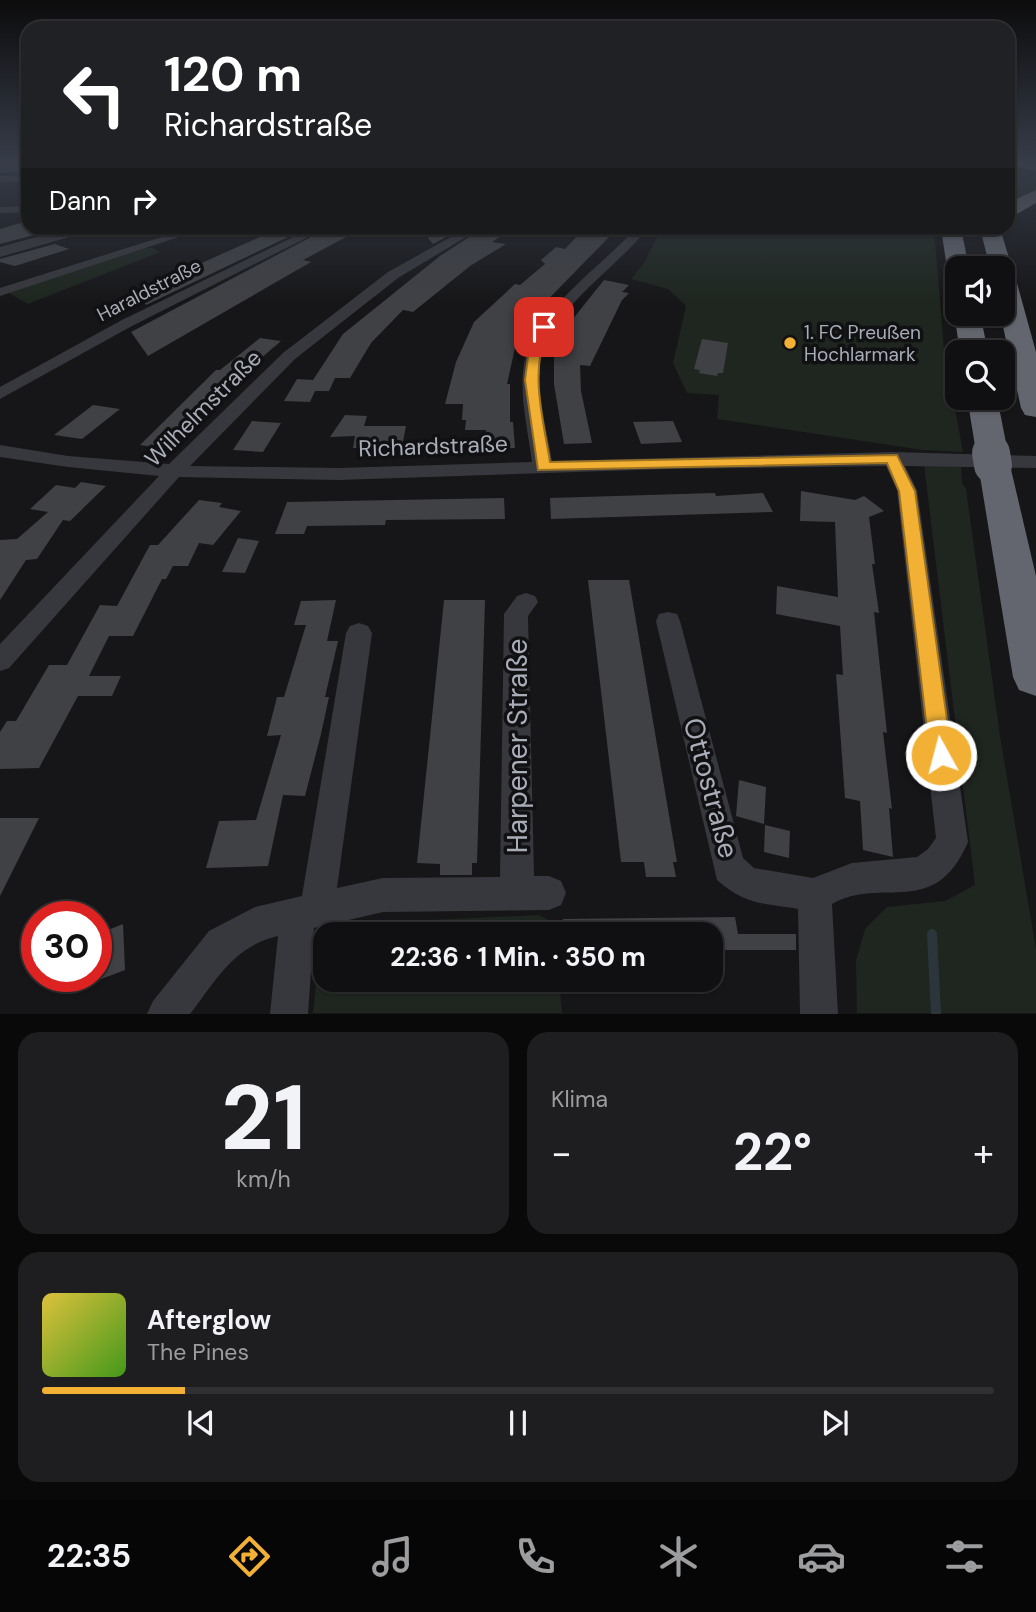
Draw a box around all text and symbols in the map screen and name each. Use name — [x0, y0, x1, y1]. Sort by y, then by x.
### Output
text: 120 m — [164, 42, 302, 106]
icon: left — [49, 49, 140, 140]
text: Richardstraße — [164, 104, 372, 146]
icon: right — [125, 182, 163, 220]
text: Dann — [49, 184, 111, 218]
street label: Haraldstraße — [93, 253, 205, 327]
map controls — [945, 256, 1015, 410]
button: sound — [945, 256, 1015, 326]
pin — [514, 297, 574, 357]
icon: arrive — [525, 308, 563, 346]
place label: 1. FC Preußen Hochlarmark — [804, 320, 921, 367]
marker: 1. FC Preußen Hochlarmark — [782, 335, 798, 351]
button: search — [945, 340, 1015, 410]
street label: Wilhelmstraße — [138, 343, 268, 473]
street label: Richardstraße — [358, 428, 508, 464]
street label: Harpener Straße — [499, 639, 536, 853]
street label: Ottostraße — [675, 714, 747, 862]
position arrow — [904, 718, 978, 792]
speed limit sign: 30 — [21, 901, 112, 992]
text: 22:36 · 1 Min. · 350 m — [390, 940, 646, 974]
text: 21 — [221, 1059, 306, 1177]
text: Klima — [551, 1084, 608, 1114]
text: 22° — [733, 1118, 812, 1186]
text: − — [551, 1128, 572, 1178]
text: + — [973, 1128, 994, 1178]
text: km/h — [236, 1164, 291, 1194]
text: Afterglow — [147, 1303, 271, 1337]
text: The Pines — [147, 1337, 249, 1367]
icon: previous — [182, 1404, 220, 1442]
icon: pause — [499, 1404, 537, 1442]
icon: next — [816, 1404, 854, 1442]
icon: directions — [225, 1532, 274, 1581]
icon: music — [368, 1532, 417, 1581]
icon: phone — [511, 1532, 560, 1581]
icon: climate — [654, 1532, 703, 1581]
icon: car — [797, 1532, 846, 1581]
icon: filters — [940, 1532, 989, 1581]
text: 22:35 — [47, 1535, 131, 1577]

